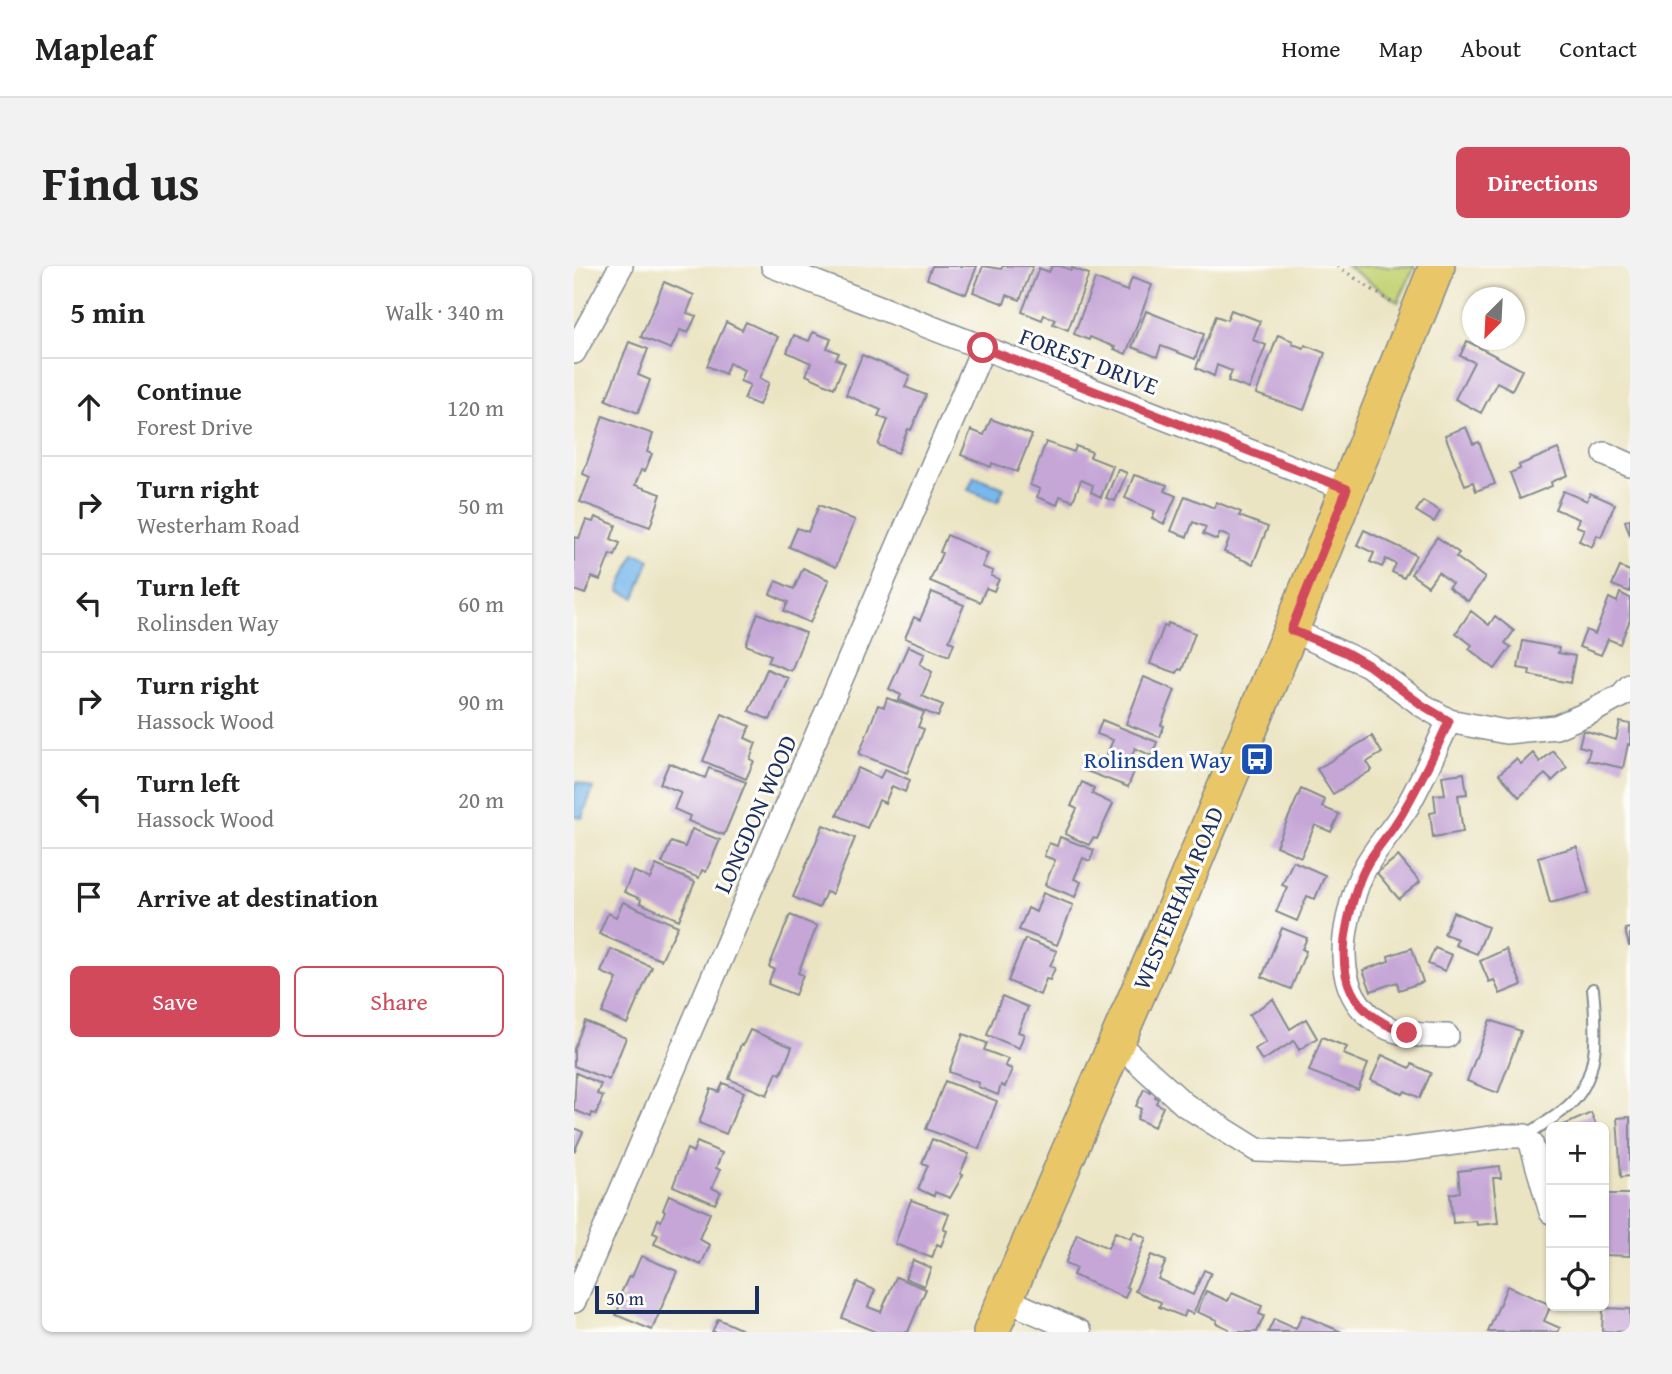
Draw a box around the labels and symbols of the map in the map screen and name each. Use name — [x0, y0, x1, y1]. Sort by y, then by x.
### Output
north arrow — [1462, 287, 1525, 350]
street label: FOREST DRIVE — [1014, 318, 1164, 404]
route start — [967, 332, 998, 363]
street label: LONGDON WOOD — [704, 729, 806, 899]
bus stop icon: Rolinsden Way — [1238, 740, 1276, 778]
place label: Rolinsden Way — [1084, 742, 1232, 777]
street label: WESTERHAM ROAD — [1124, 801, 1232, 995]
route end — [1391, 1017, 1422, 1048]
scale bar — [595, 1283, 760, 1315]

